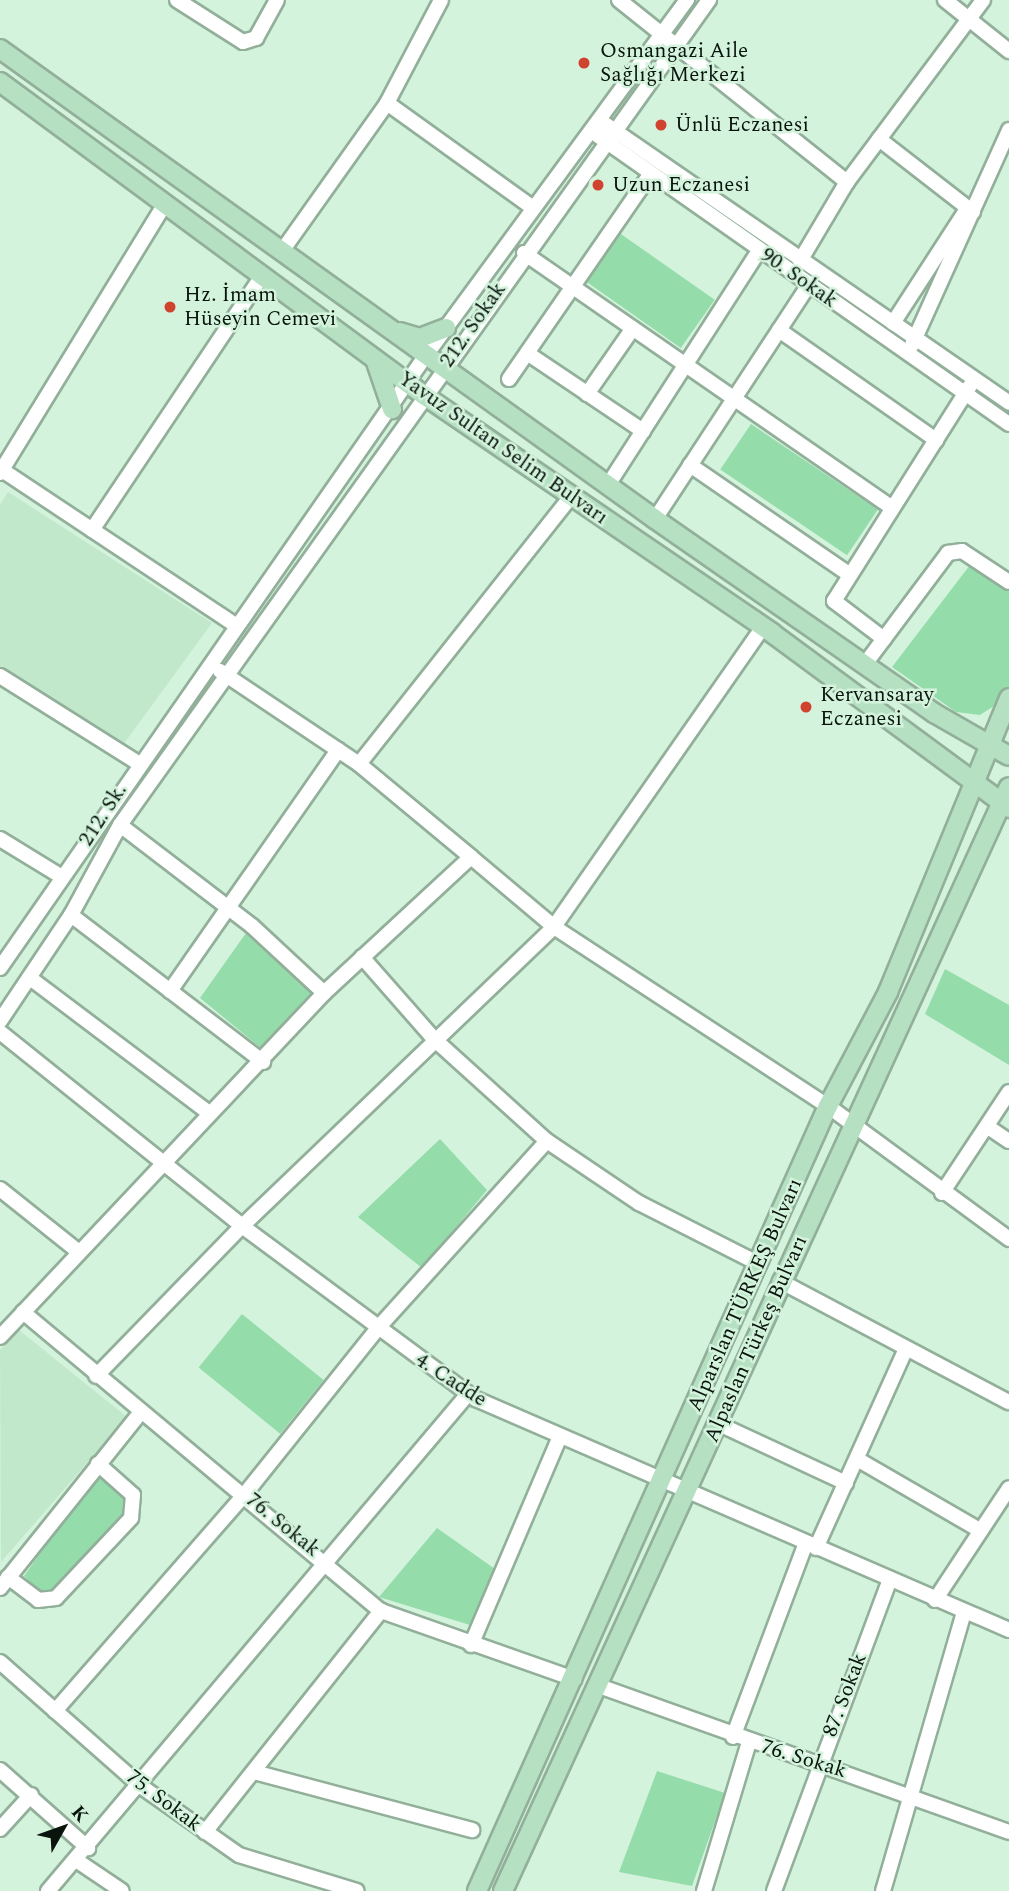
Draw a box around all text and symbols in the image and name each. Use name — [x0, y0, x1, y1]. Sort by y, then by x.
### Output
place label: Osmangazi Aile Sağlığı Merkezi — [600, 38, 748, 88]
marker: Osmangazi Aile Sağlığı Merkezi — [574, 53, 594, 73]
place label: Ünlü Eczanesi — [675, 112, 809, 138]
marker: Ünlü Eczanesi — [653, 117, 669, 133]
place label: Uzun Eczanesi — [612, 172, 750, 198]
marker: Uzun Eczanesi — [590, 177, 606, 193]
street label: 90. Sokak — [756, 243, 842, 313]
street label: 212. Sokak — [435, 278, 511, 372]
place label: Hz. İmam Hüseyin Cemevi — [184, 282, 336, 332]
marker: Hz. İmam Hüseyin Cemevi — [162, 299, 178, 315]
street label: Yavuz Sultan Selim Bulvarı — [393, 366, 613, 530]
place label: Kervansaray Eczanesi — [820, 682, 934, 732]
marker: Kervansaray Eczanesi — [798, 699, 814, 715]
street label: 212. Sk. — [73, 779, 133, 851]
street label: Alparslan TÜRKEŞ Bulvarı — [682, 1175, 808, 1415]
street label: Alpaslan Türkeş Bulvarı — [699, 1232, 813, 1446]
street label: 4. Cadde — [411, 1348, 491, 1412]
street label: 76. Sokak — [241, 1488, 325, 1562]
street label: 87. Sokak — [818, 1650, 872, 1740]
street label: 76. Sokak — [758, 1734, 850, 1784]
street label: 75. Sokak — [121, 1765, 207, 1837]
north arrow — [28, 1793, 98, 1863]
text: K — [64, 1799, 95, 1829]

